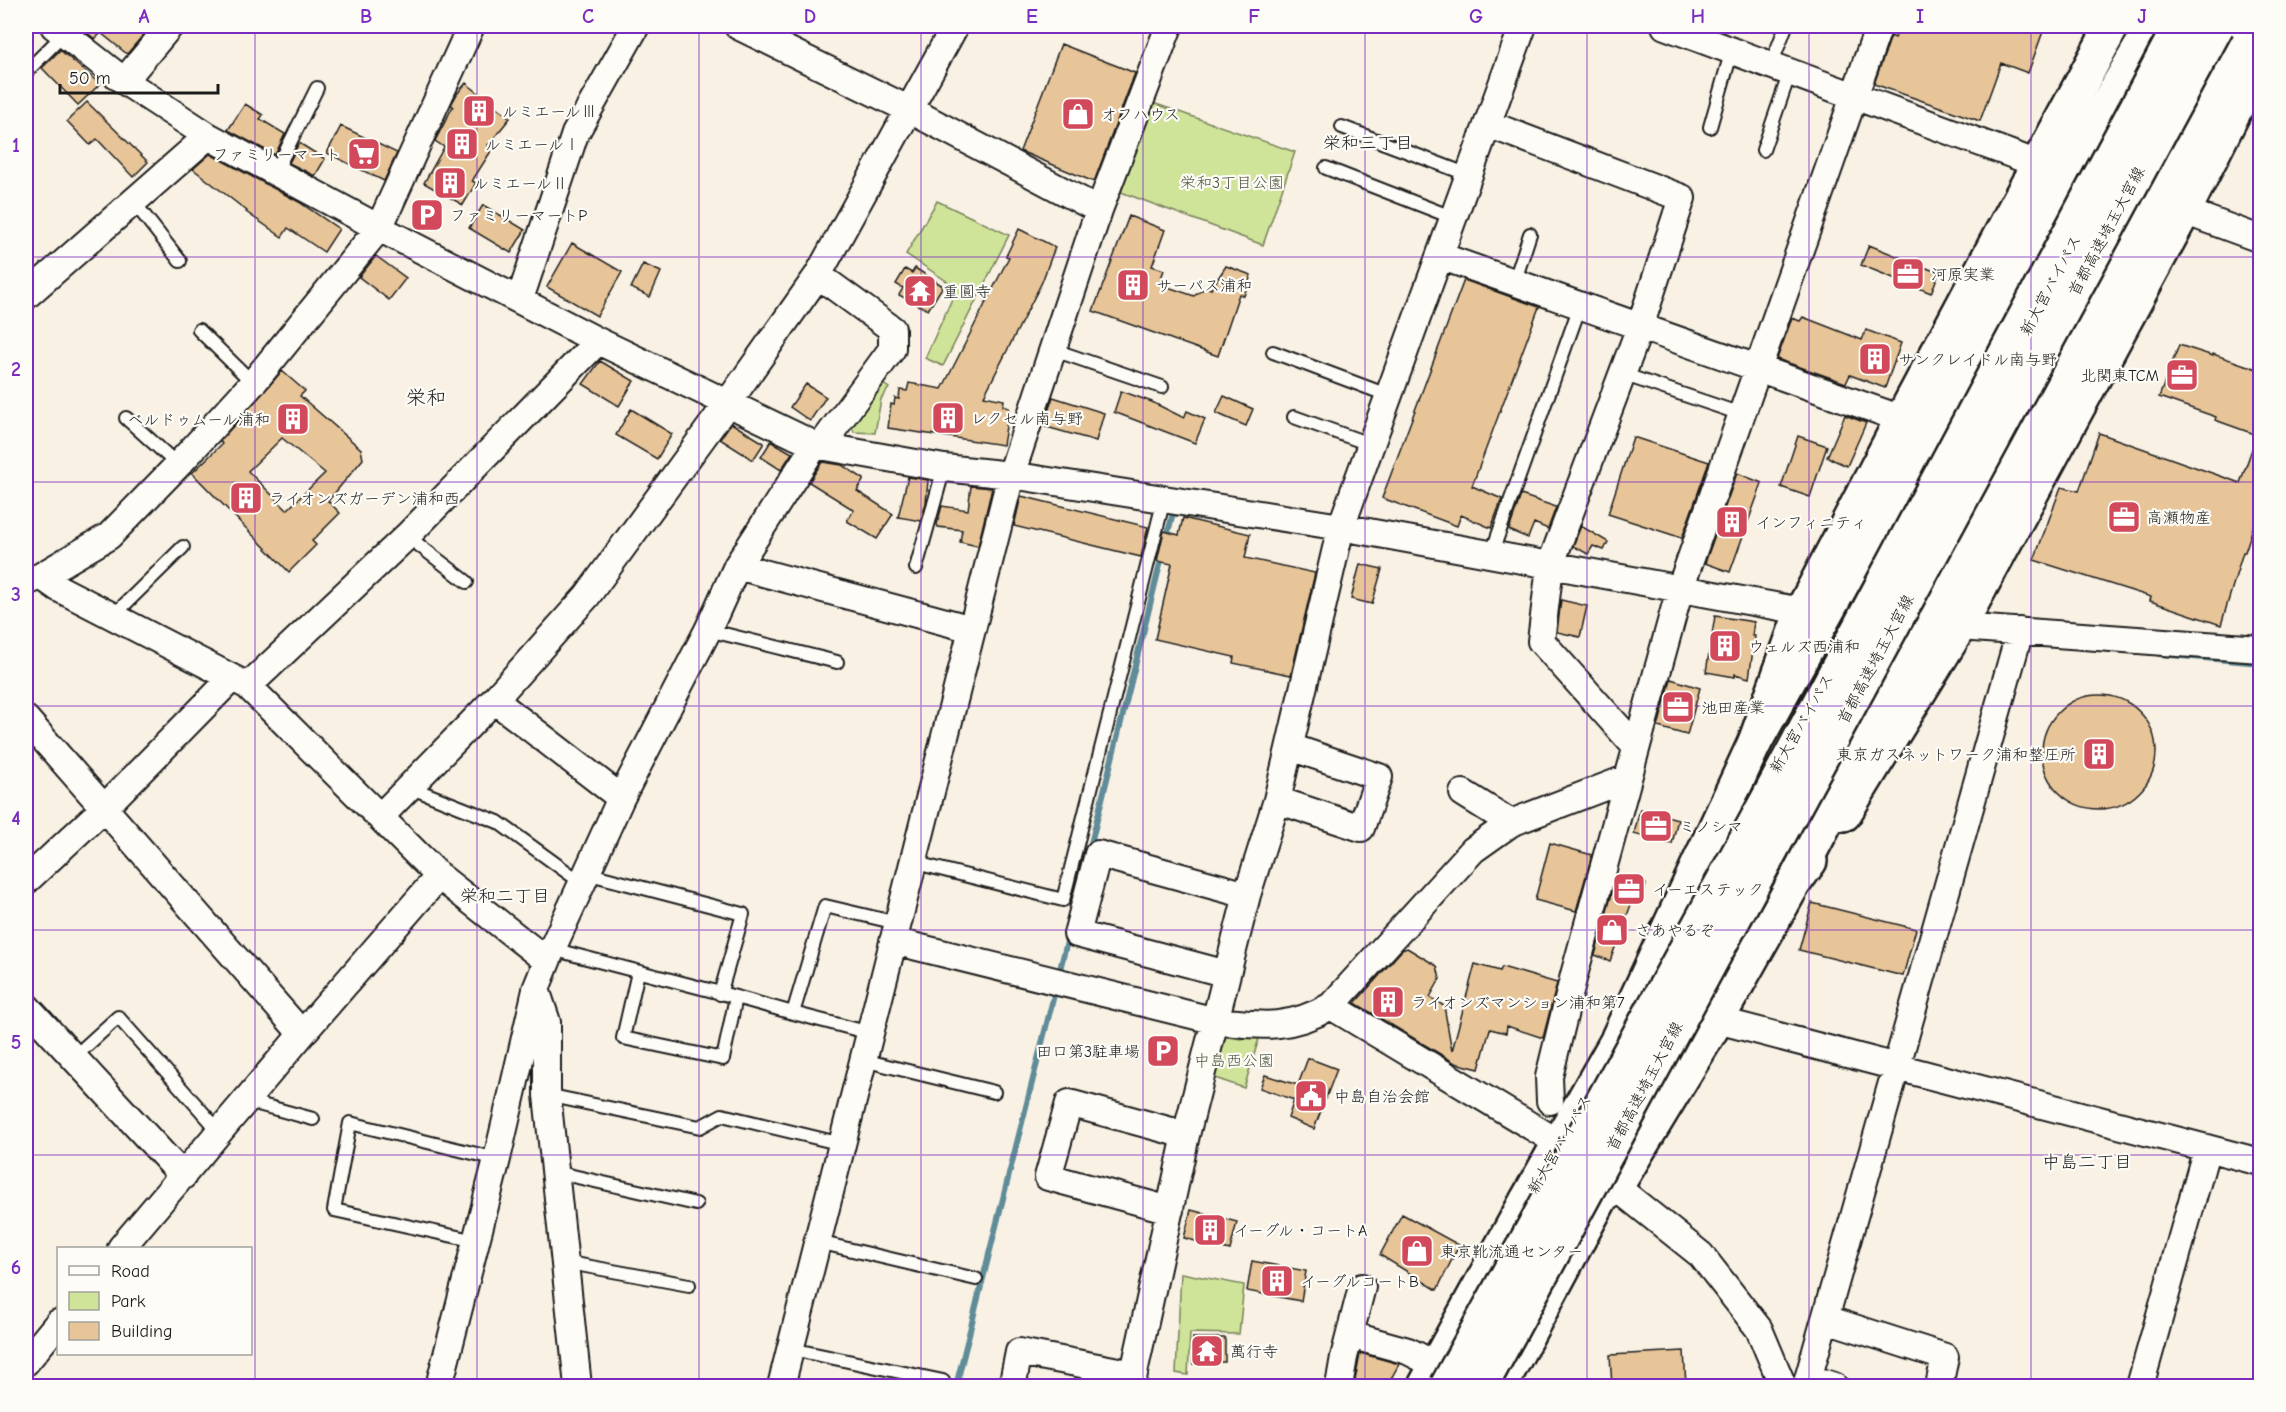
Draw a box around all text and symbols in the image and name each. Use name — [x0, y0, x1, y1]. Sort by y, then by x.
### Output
text: A — [138, 5, 150, 28]
text: B — [360, 5, 372, 28]
text: C — [582, 5, 594, 28]
text: D — [804, 5, 816, 28]
text: E — [1026, 5, 1038, 28]
text: F — [1248, 5, 1260, 28]
text: G — [1469, 5, 1483, 28]
text: H — [1691, 5, 1705, 28]
text: I — [1916, 5, 1924, 28]
text: J — [2137, 5, 2147, 28]
scale bar — [60, 57, 218, 95]
text: 50 m — [69, 68, 111, 89]
building icon: ルミエールⅢ — [461, 93, 497, 129]
shop icon: オフハウス — [1060, 96, 1096, 132]
place label: ルミエールⅢ — [502, 103, 597, 121]
place label: オフハウス — [1101, 106, 1180, 124]
building icon: ルミエールⅠ — [444, 126, 480, 162]
district label: 栄和三丁目 — [1323, 133, 1413, 154]
text: 1 — [12, 134, 20, 157]
supermarket icon: ファミリーマート — [346, 136, 382, 172]
place label: ルミエールⅠ — [485, 136, 580, 154]
place label: ファミリーマート — [213, 146, 341, 164]
street label: 首都高速埼玉大宮線 — [2065, 164, 2149, 299]
building icon: ルミエールⅡ — [432, 165, 468, 201]
park label: 栄和3丁目公園 — [1180, 174, 1284, 192]
place label: ルミエールⅡ — [473, 175, 568, 193]
parking icon: ファミリーマートP — [409, 197, 445, 233]
place label: ファミリーマートP — [450, 207, 587, 225]
street label: 新大宮バイパス — [2017, 232, 2085, 339]
office icon: 河原実業 — [1890, 256, 1926, 292]
place label: 河原実業 — [1931, 266, 1995, 284]
building icon: サーパス浦和 — [1115, 267, 1151, 303]
temple icon: 重圓寺 — [902, 273, 938, 309]
place label: サーパス浦和 — [1156, 277, 1252, 295]
place label: 重圓寺 — [943, 283, 991, 301]
building icon: サンクレイドル南与野 — [1857, 341, 1893, 377]
place label: サンクレイドル南与野 — [1898, 351, 2057, 369]
office icon: 北関東TCM — [2164, 357, 2200, 393]
text: 2 — [11, 358, 21, 381]
place label: 北関東TCM — [2080, 367, 2159, 385]
district label: 栄和 — [406, 386, 446, 409]
building icon: レクセル南与野 — [930, 400, 966, 436]
building icon: ベルドゥムール浦和 — [275, 401, 311, 437]
place label: レクセル南与野 — [971, 410, 1083, 428]
place label: ベルドゥムール浦和 — [128, 411, 270, 429]
building icon: ライオンズガーデン浦和西 — [228, 480, 264, 516]
place label: ライオンズガーデン浦和西 — [269, 490, 460, 508]
office icon: 高瀬物産 — [2106, 499, 2142, 535]
building icon: インフィニティ — [1714, 504, 1750, 540]
place label: 高瀬物産 — [2147, 509, 2211, 527]
place label: インフィニティ — [1755, 514, 1867, 532]
text: 3 — [11, 583, 21, 606]
street label: 首都高速埼玉大宮線 — [1834, 592, 1918, 727]
building icon: ウェルズ西浦和 — [1707, 628, 1743, 664]
place label: ウェルズ西浦和 — [1748, 638, 1860, 656]
street label: 新大宮バイパス — [1766, 671, 1838, 776]
office icon: 池田産業 — [1660, 689, 1696, 725]
place label: 池田産業 — [1701, 699, 1765, 717]
building icon: 東京ガスネットワーク浦和整圧所 — [2081, 736, 2117, 772]
place label: 東京ガスネットワーク浦和整圧所 — [1836, 746, 2076, 764]
text: 4 — [11, 807, 21, 830]
office icon: ミノシマ — [1638, 808, 1674, 844]
place label: ミノシマ — [1679, 818, 1743, 836]
office icon: イーエステック — [1611, 871, 1647, 907]
place label: イーエステック — [1652, 881, 1764, 899]
district label: 栄和二丁目 — [460, 886, 550, 907]
shop icon: さあやるぞ — [1594, 912, 1630, 948]
place label: さあやるぞ — [1635, 922, 1715, 940]
building icon: ライオンズマンション浦和第7 — [1370, 984, 1406, 1020]
place label: ライオンズマンション浦和第7 — [1411, 994, 1625, 1012]
street label: 首都高速埼玉大宮線 — [1603, 1019, 1687, 1154]
text: 5 — [11, 1031, 21, 1054]
parking icon: 田口第3駐車場 — [1145, 1033, 1181, 1069]
place label: 田口第3駐車場 — [1036, 1043, 1140, 1061]
park label: 中島西公園 — [1194, 1052, 1274, 1070]
public building icon: 中島自治会館 — [1293, 1078, 1329, 1114]
place label: 中島自治会館 — [1334, 1088, 1430, 1106]
street label: 新大宮バイパス — [1524, 1092, 1596, 1197]
district label: 中島二丁目 — [2042, 1152, 2132, 1173]
building icon: イーグル・コートA — [1192, 1212, 1228, 1248]
place label: イーグル・コートA — [1233, 1222, 1367, 1240]
shop icon: 東京靴流通センター — [1399, 1233, 1435, 1269]
place label: 東京靴流通センター — [1440, 1243, 1583, 1261]
legend — [57, 1247, 252, 1355]
text: 6 — [11, 1256, 21, 1279]
text: Road — [111, 1261, 150, 1282]
building icon: イーグルコートB — [1259, 1263, 1295, 1299]
place label: イーグルコートB — [1300, 1273, 1419, 1291]
text: Park — [111, 1291, 146, 1312]
text: Building — [111, 1321, 173, 1342]
temple icon: 萬行寺 — [1189, 1333, 1225, 1369]
place label: 萬行寺 — [1230, 1343, 1278, 1361]

